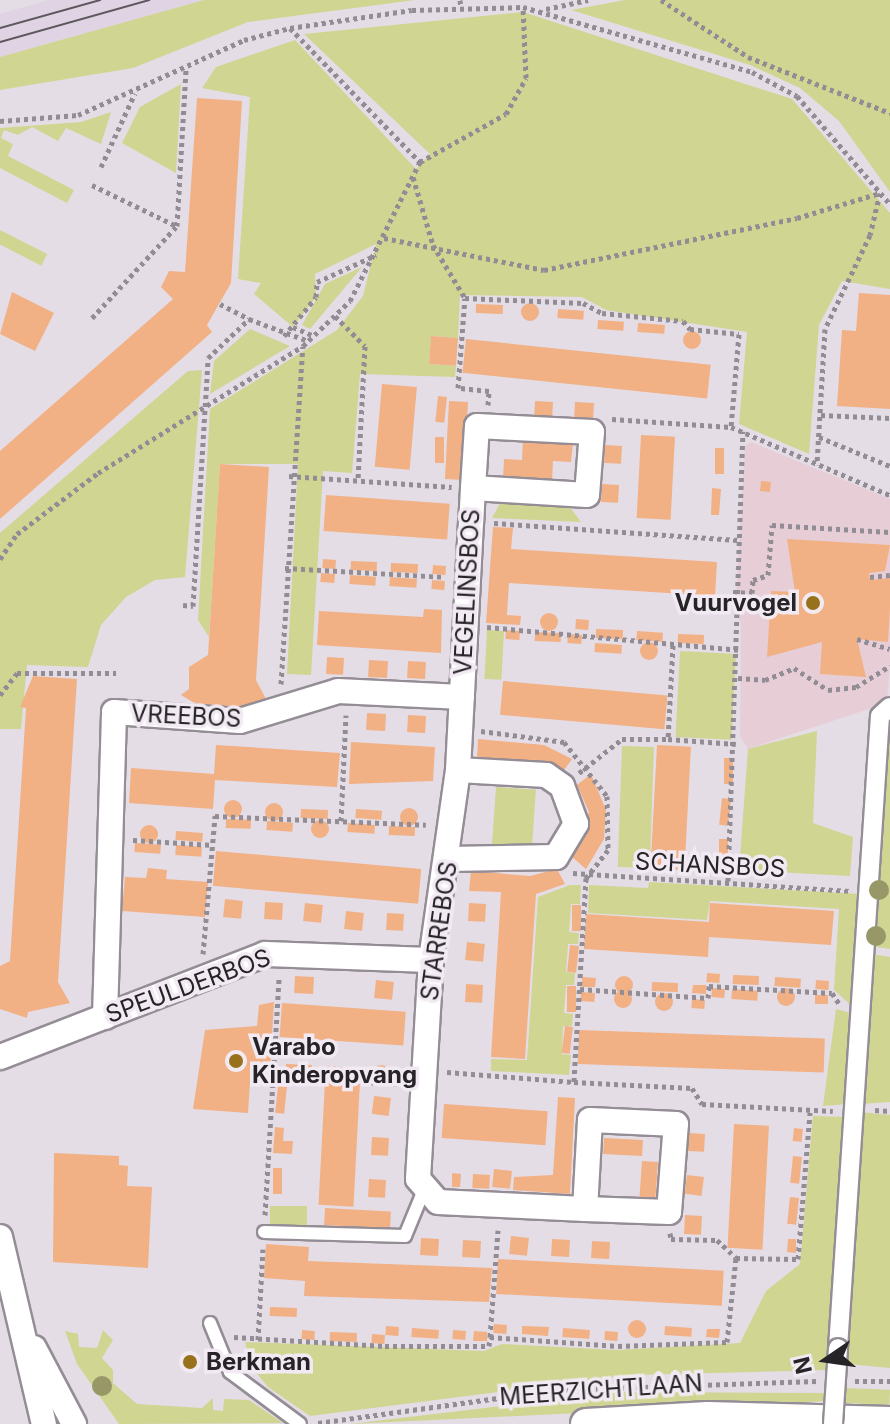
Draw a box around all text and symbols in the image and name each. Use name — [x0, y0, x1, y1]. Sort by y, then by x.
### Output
street label: VEGELINSBOS — [448, 508, 486, 676]
place label: Vuurvogel — [674, 589, 797, 617]
marker: Vuurvogel — [804, 594, 822, 612]
street label: VREEBOS — [130, 699, 242, 733]
street label: SCHANSBOS — [634, 847, 786, 883]
street label: STARREBOS — [415, 860, 463, 1002]
street label: SPEULDERBOS — [102, 943, 274, 1029]
place label: Varabo Kinderopvang — [252, 1033, 417, 1089]
marker: Varabo Kinderopvang — [227, 1052, 245, 1070]
north arrow — [786, 1320, 866, 1400]
place label: Berkman — [206, 1348, 311, 1376]
marker: Berkman — [181, 1353, 199, 1371]
text: N — [788, 1354, 817, 1376]
street label: MEERZICHTLAAN — [498, 1369, 704, 1411]

